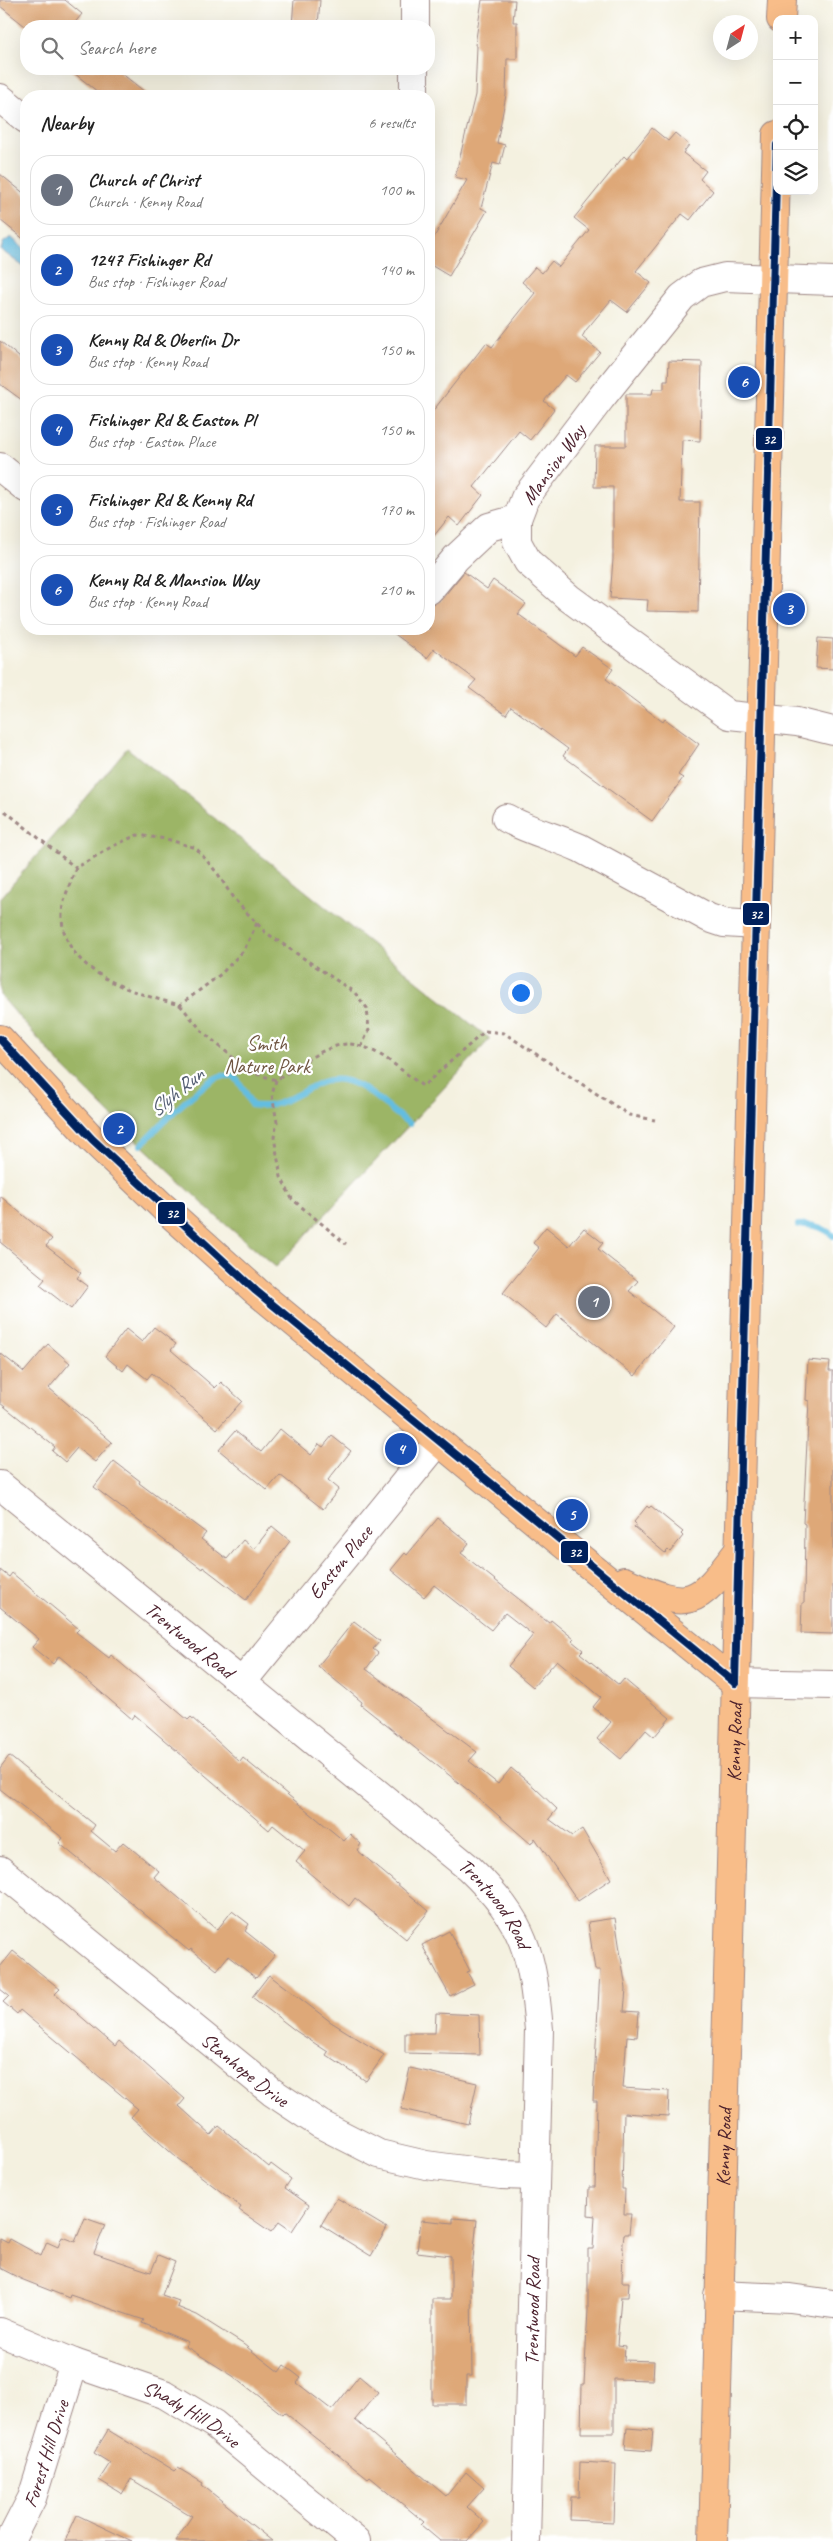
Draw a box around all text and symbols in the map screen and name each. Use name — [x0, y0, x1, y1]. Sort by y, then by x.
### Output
north arrow — [713, 15, 758, 60]
map controls — [773, 15, 818, 195]
button: + — [773, 15, 818, 60]
search box — [20, 20, 435, 75]
icon: search — [38, 34, 66, 62]
text: Search here — [78, 36, 155, 60]
button: − — [773, 60, 818, 105]
button: locate — [773, 105, 818, 150]
text: Nearby — [40, 110, 93, 136]
text: 6 results — [368, 113, 415, 133]
button: layers — [773, 150, 818, 195]
text: Church of Christ — [88, 168, 199, 192]
text: 1 — [53, 180, 61, 200]
text: 100 m — [380, 180, 414, 200]
text: Church · Kenny Road — [88, 192, 202, 212]
text: 1247 Fishinger Rd — [88, 248, 210, 272]
text: 2 — [53, 260, 61, 280]
text: 140 m — [380, 260, 414, 280]
text: Bus stop · Fishinger Road — [88, 272, 225, 292]
text: Kenny Rd & Oberlin Dr — [88, 328, 238, 352]
text: 3 — [53, 340, 61, 360]
text: 150 m — [380, 340, 414, 360]
text: Bus stop · Kenny Road — [88, 352, 207, 372]
pin: 6 — [728, 363, 760, 401]
text: Fishinger Rd & Easton Pl — [88, 408, 255, 432]
street label: Mansion Way — [516, 418, 592, 509]
text: 4 — [53, 420, 61, 440]
text: 150 m — [380, 420, 414, 440]
line badge: 32 — [755, 427, 783, 451]
text: 32 — [763, 431, 777, 448]
text: Bus stop · Easton Place — [88, 432, 215, 452]
text: Fishinger Rd & Kenny Rd — [88, 488, 252, 512]
text: 5 — [54, 500, 60, 520]
text: 170 m — [380, 500, 414, 520]
text: Bus stop · Fishinger Road — [88, 512, 225, 532]
text: Kenny Rd & Mansion Way — [88, 568, 259, 592]
text: 6 — [53, 580, 61, 600]
text: 210 m — [380, 580, 414, 600]
pin: 3 — [773, 590, 805, 628]
text: Bus stop · Kenny Road — [88, 592, 207, 612]
line badge: 32 — [742, 902, 770, 926]
text: 32 — [750, 906, 764, 923]
your location — [508, 980, 534, 1006]
park label: Smith Nature Park — [225, 1031, 311, 1079]
water label: Slyh Run — [143, 1061, 210, 1122]
pin: 2 — [103, 1110, 135, 1148]
line badge: 32 — [157, 1201, 186, 1225]
text: 32 — [166, 1205, 180, 1222]
pin: 1 — [578, 1283, 610, 1321]
pin: 4 — [385, 1430, 417, 1468]
pin: 5 — [556, 1496, 588, 1534]
street label: Easton Place — [303, 1519, 379, 1604]
line badge: 32 — [560, 1540, 589, 1564]
text: 32 — [569, 1544, 583, 1561]
street label: Trentwood Road — [140, 1597, 241, 1686]
street label: Kenny Road — [721, 1700, 748, 1782]
street label: Trentwood Road — [454, 1853, 538, 1955]
street label: Stanhope Drive — [196, 2027, 294, 2113]
street label: Kenny Road — [710, 2104, 738, 2187]
street label: Trentwood Road — [519, 2254, 546, 2365]
street label: Shady Hill Drive — [140, 2376, 246, 2454]
street label: Forest Hill Drive — [17, 2396, 75, 2511]

